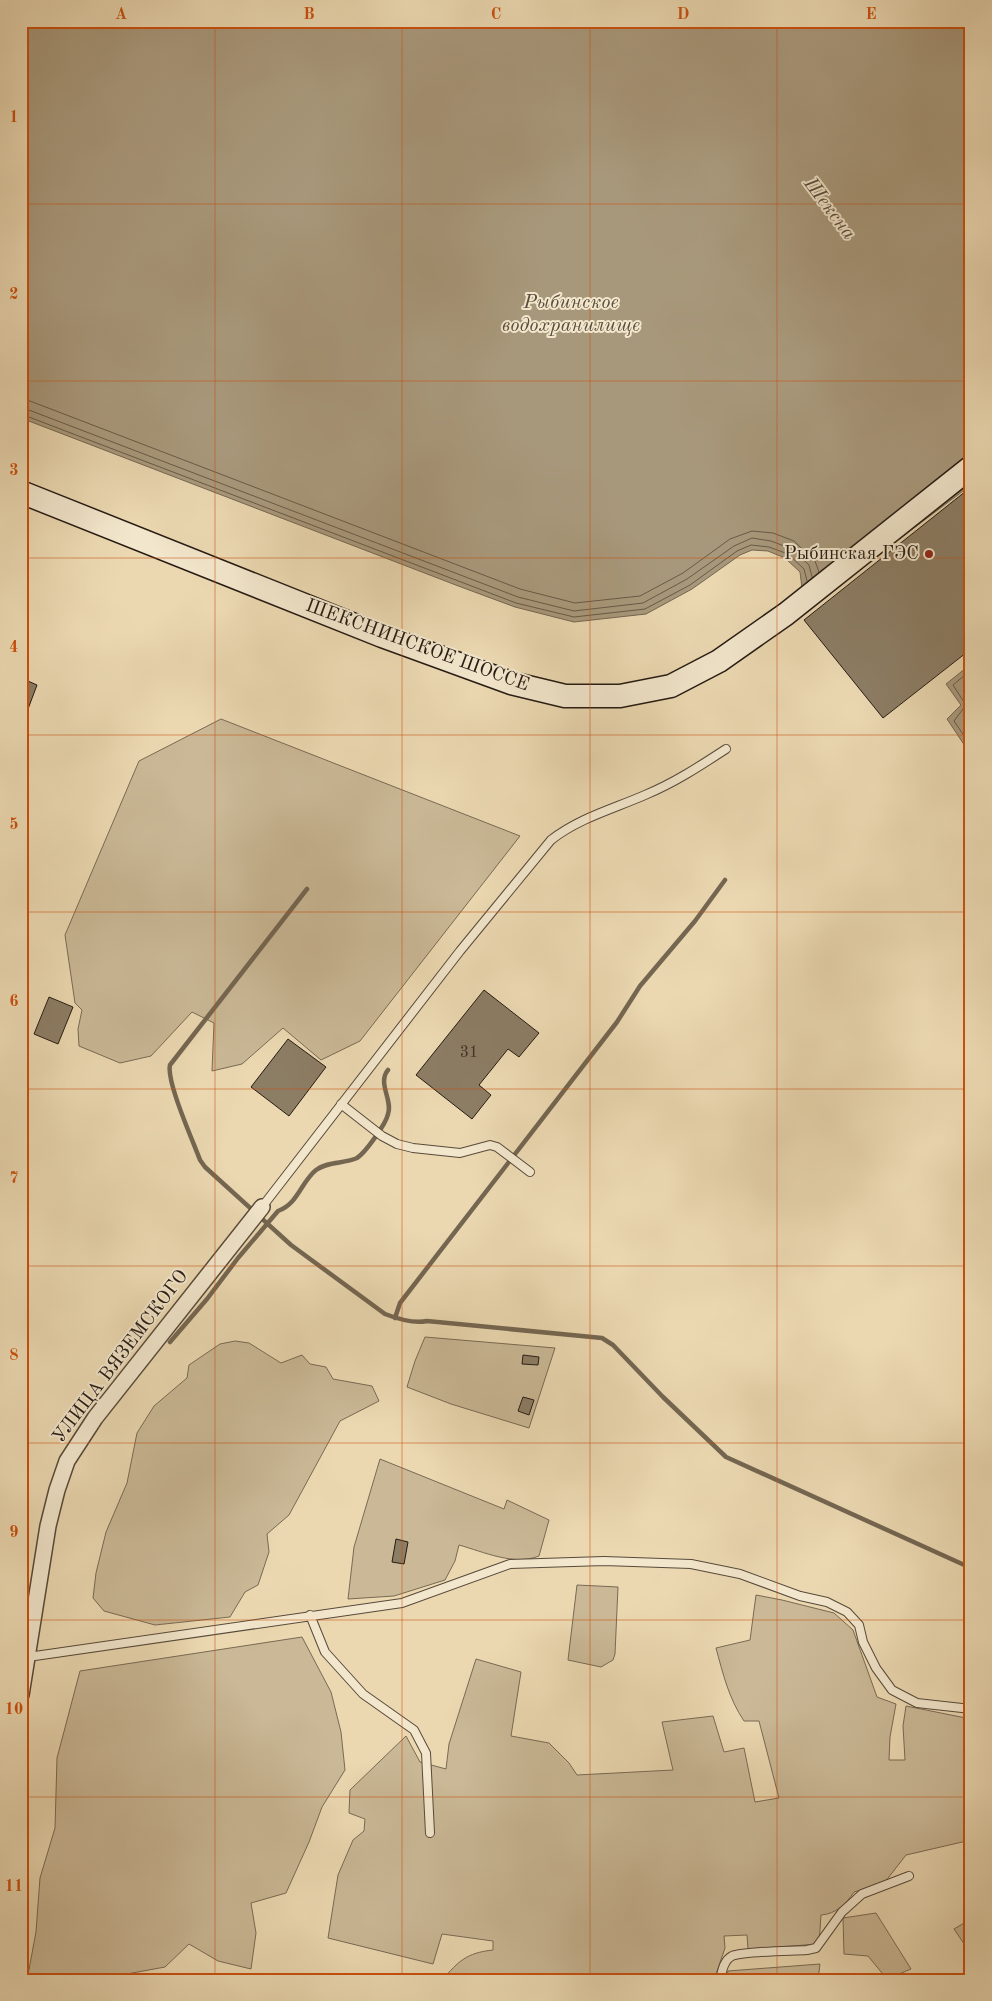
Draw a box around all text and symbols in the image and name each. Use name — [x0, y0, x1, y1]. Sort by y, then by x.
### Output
text: A — [115, 7, 127, 23]
text: B — [303, 7, 315, 23]
text: C — [491, 7, 501, 23]
text: D — [677, 7, 689, 23]
text: E — [865, 7, 877, 23]
text: 1 — [9, 110, 19, 126]
water label: Шексна — [799, 173, 859, 244]
text: 2 — [9, 287, 19, 303]
water label: Рыбинское водохранилище — [502, 293, 640, 336]
text: 3 — [9, 463, 19, 479]
place label: Рыбинская ГЭС — [784, 545, 919, 564]
marker: Рыбинская ГЭС — [923, 548, 935, 560]
street label: ШЕКСНИНСКОЕ ШОССЕ — [303, 597, 531, 695]
text: 4 — [9, 640, 19, 656]
text: 5 — [9, 817, 19, 833]
text: 6 — [9, 994, 19, 1010]
house number: 31 — [460, 1045, 478, 1061]
text: 7 — [9, 1171, 19, 1187]
street label: УЛИЦА ВЯЗЕМСКОГО — [50, 1267, 192, 1447]
text: 8 — [9, 1348, 19, 1364]
text: 9 — [9, 1525, 19, 1541]
text: 10 — [5, 1702, 23, 1718]
text: 11 — [5, 1879, 23, 1895]

